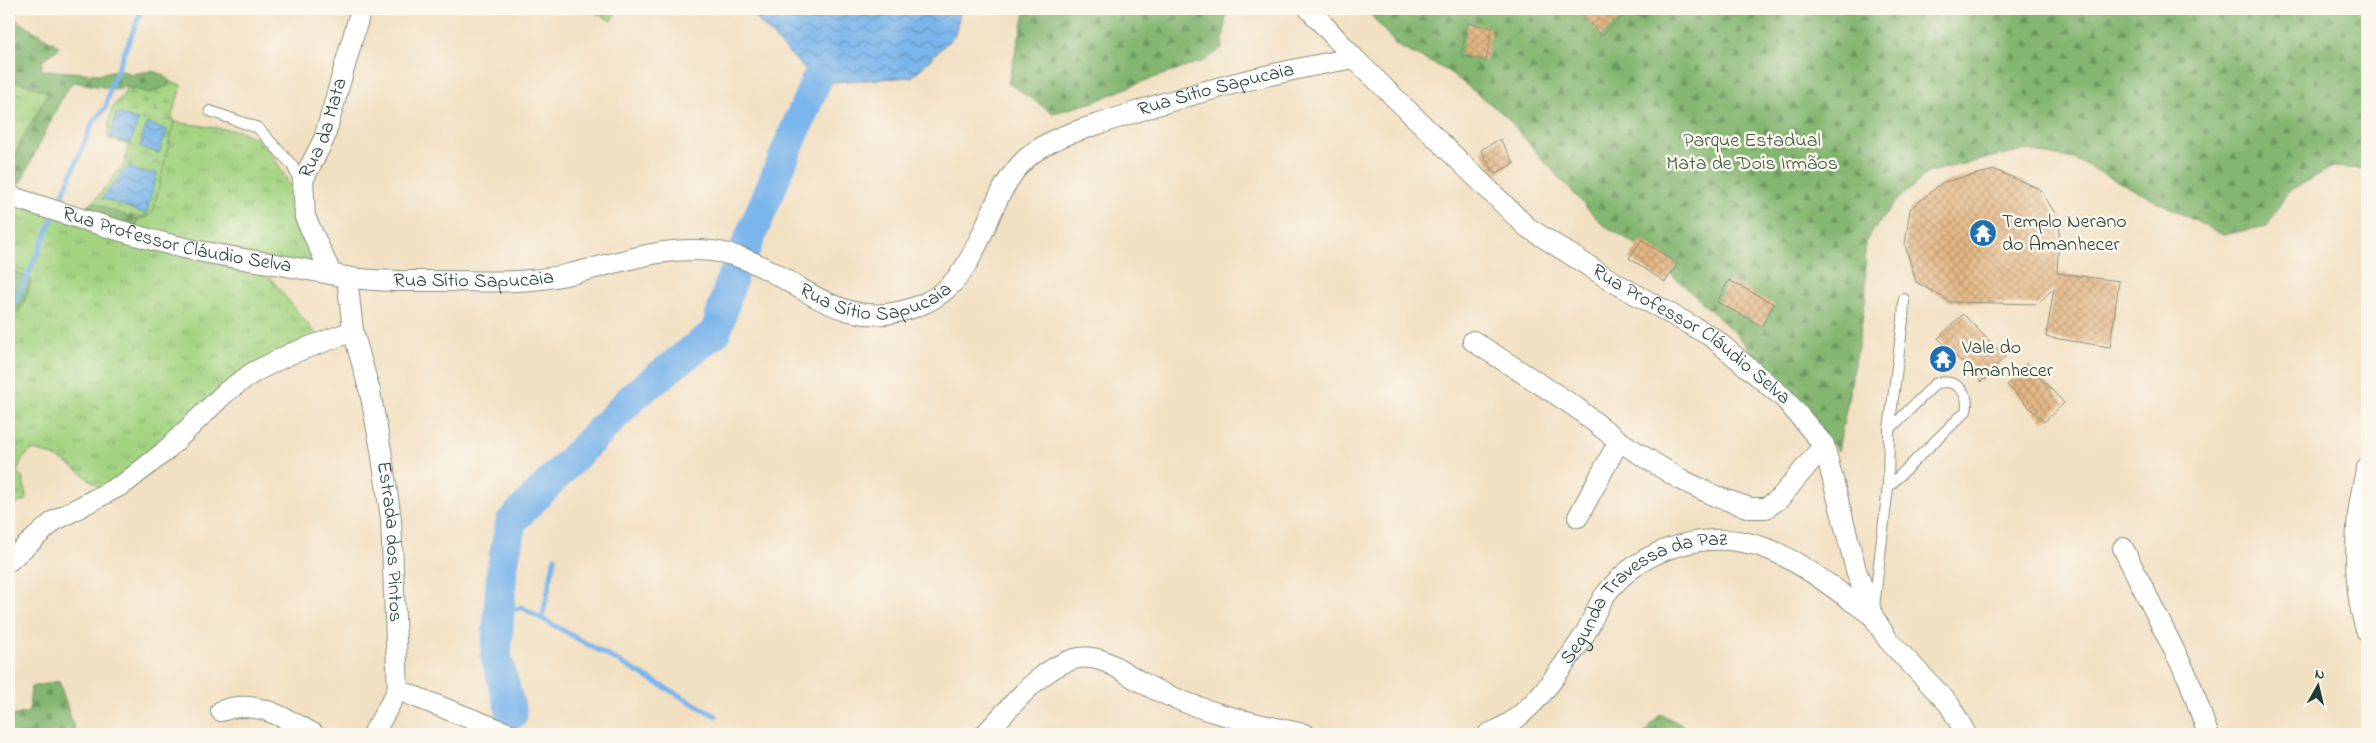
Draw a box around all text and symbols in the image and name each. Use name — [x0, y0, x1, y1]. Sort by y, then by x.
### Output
street label: Rua Sítio Sapucaia — [1134, 55, 1297, 125]
street label: Rua da Mata — [292, 74, 355, 184]
park label: Parque Estadual Mata de Dois Irmãos — [1666, 127, 1838, 179]
street label: Rua Professor Cláudio Selva — [58, 199, 294, 281]
place label: Templo Nerano do Amanhecer — [2002, 208, 2127, 260]
temple icon: Templo Nerano do Amanhecer — [1968, 218, 1998, 248]
street label: Rua Professor Cláudio Selva — [1586, 257, 1797, 412]
street label: Rua Sítio Sapucaia — [393, 263, 556, 296]
street label: Rua Sítio Sapucaia — [793, 267, 955, 297]
text: Rua Sítio Sapucaia — [794, 276, 959, 329]
place label: Vale do Amanhecer — [1961, 334, 2054, 386]
temple icon: Vale do Amanhecer — [1928, 344, 1958, 374]
street label: Estrada dos Pintos — [368, 460, 410, 623]
street label: Segunda Travessa da Paz — [1554, 525, 1728, 671]
north arrow — [2294, 660, 2344, 710]
text: N — [2313, 664, 2326, 686]

